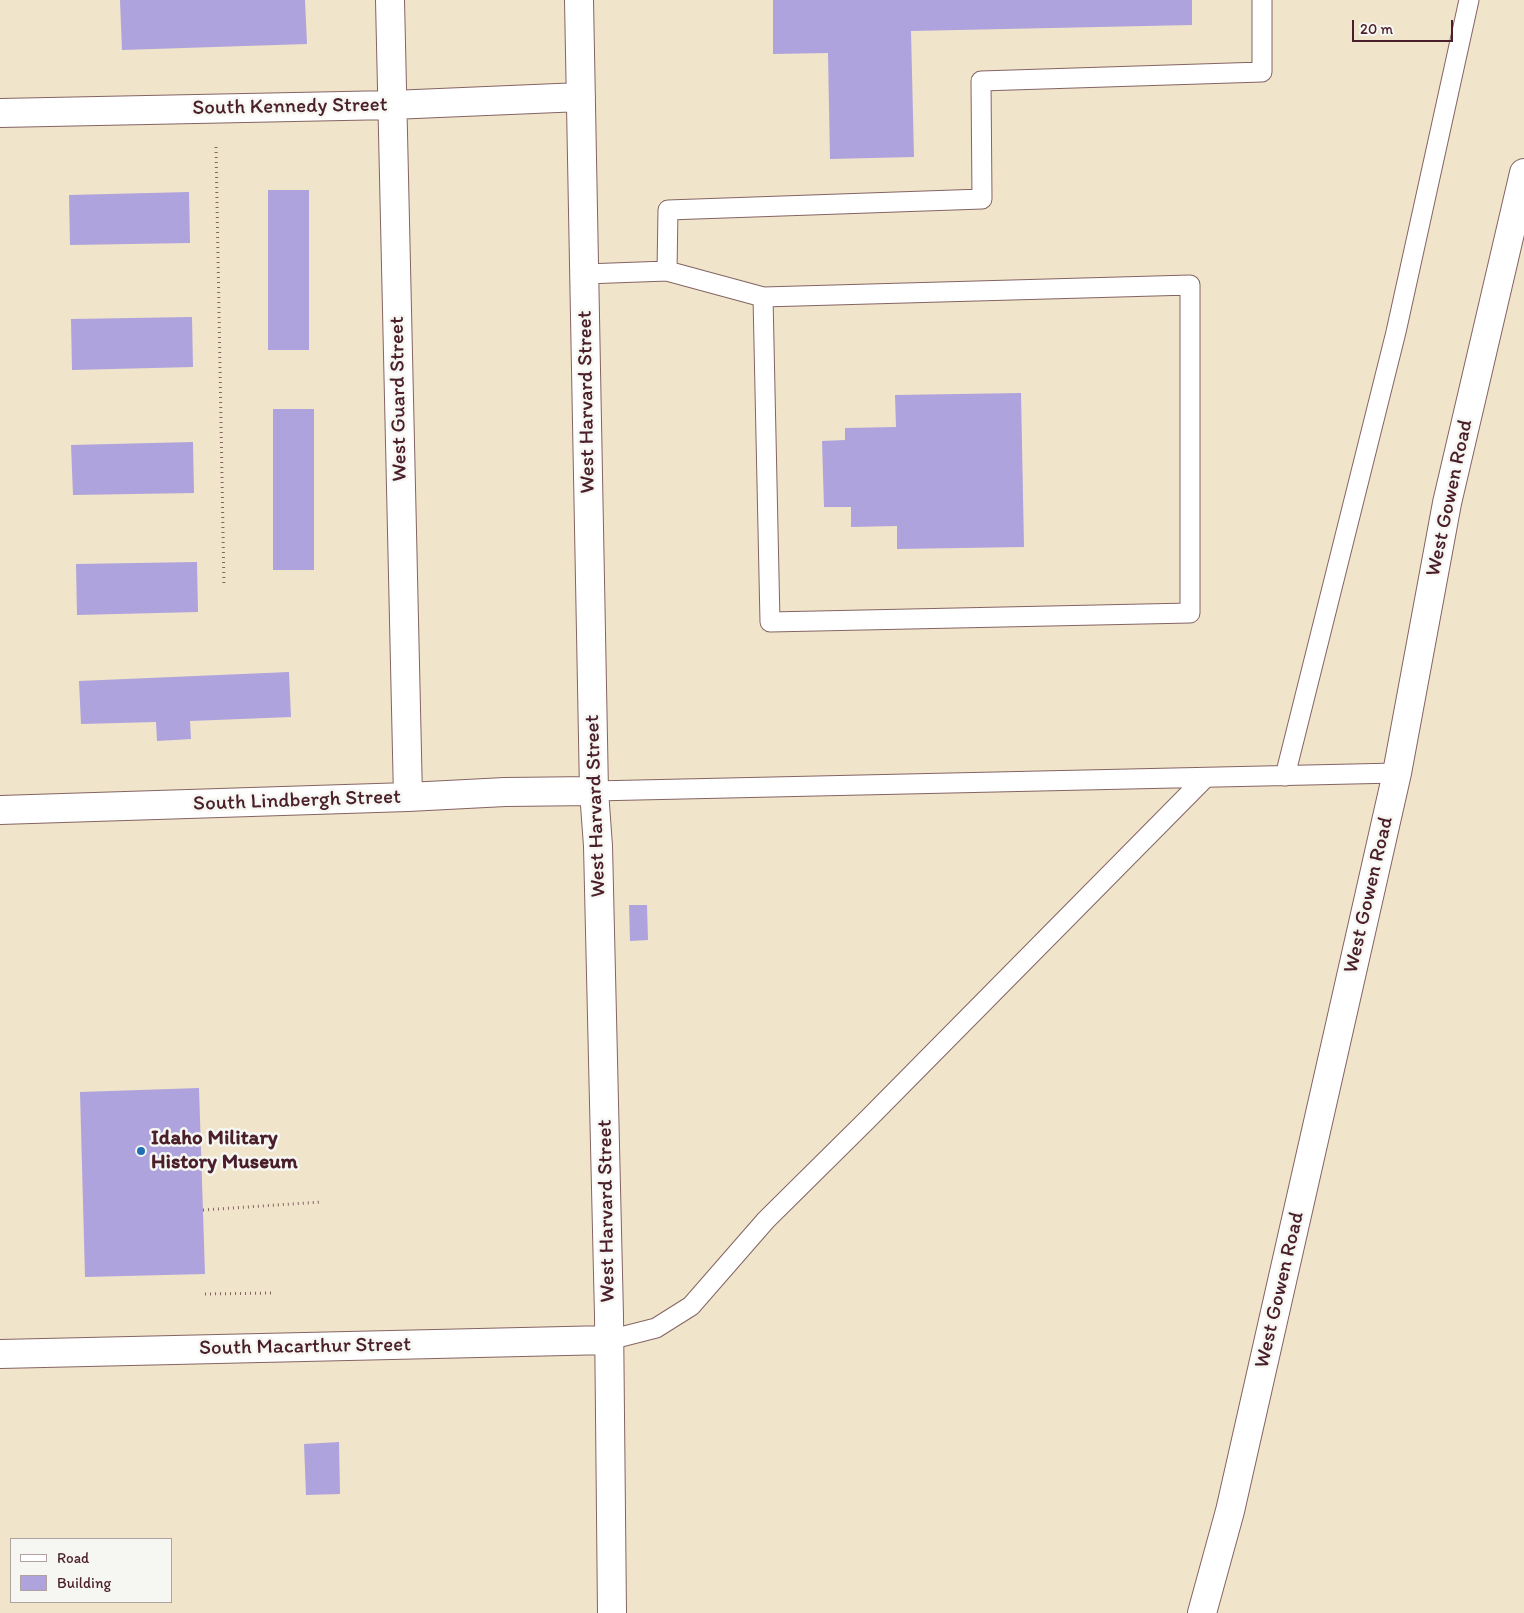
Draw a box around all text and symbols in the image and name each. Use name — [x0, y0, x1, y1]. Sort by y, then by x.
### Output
scale bar — [1354, 10, 1455, 42]
text: 20 m — [1360, 20, 1393, 38]
street label: South Kennedy Street — [192, 93, 388, 121]
street label: West Harvard Street — [573, 310, 601, 494]
street label: West Guard Street — [385, 316, 413, 482]
street label: West Gowen Road — [1421, 417, 1479, 579]
street label: West Harvard Street — [580, 714, 612, 898]
street label: South Lindbergh Street — [193, 785, 401, 817]
street label: West Gowen Road — [1339, 814, 1399, 976]
street label: West Harvard Street — [593, 1119, 621, 1303]
place label: Idaho Military History Museum — [151, 1126, 298, 1176]
marker: Idaho Military History Museum — [135, 1145, 147, 1157]
street label: West Gowen Road — [1250, 1209, 1310, 1371]
street label: South Macarthur Street — [199, 1333, 411, 1361]
legend — [10, 1538, 172, 1603]
text: Road — [57, 1549, 89, 1567]
text: Building — [57, 1574, 111, 1592]

